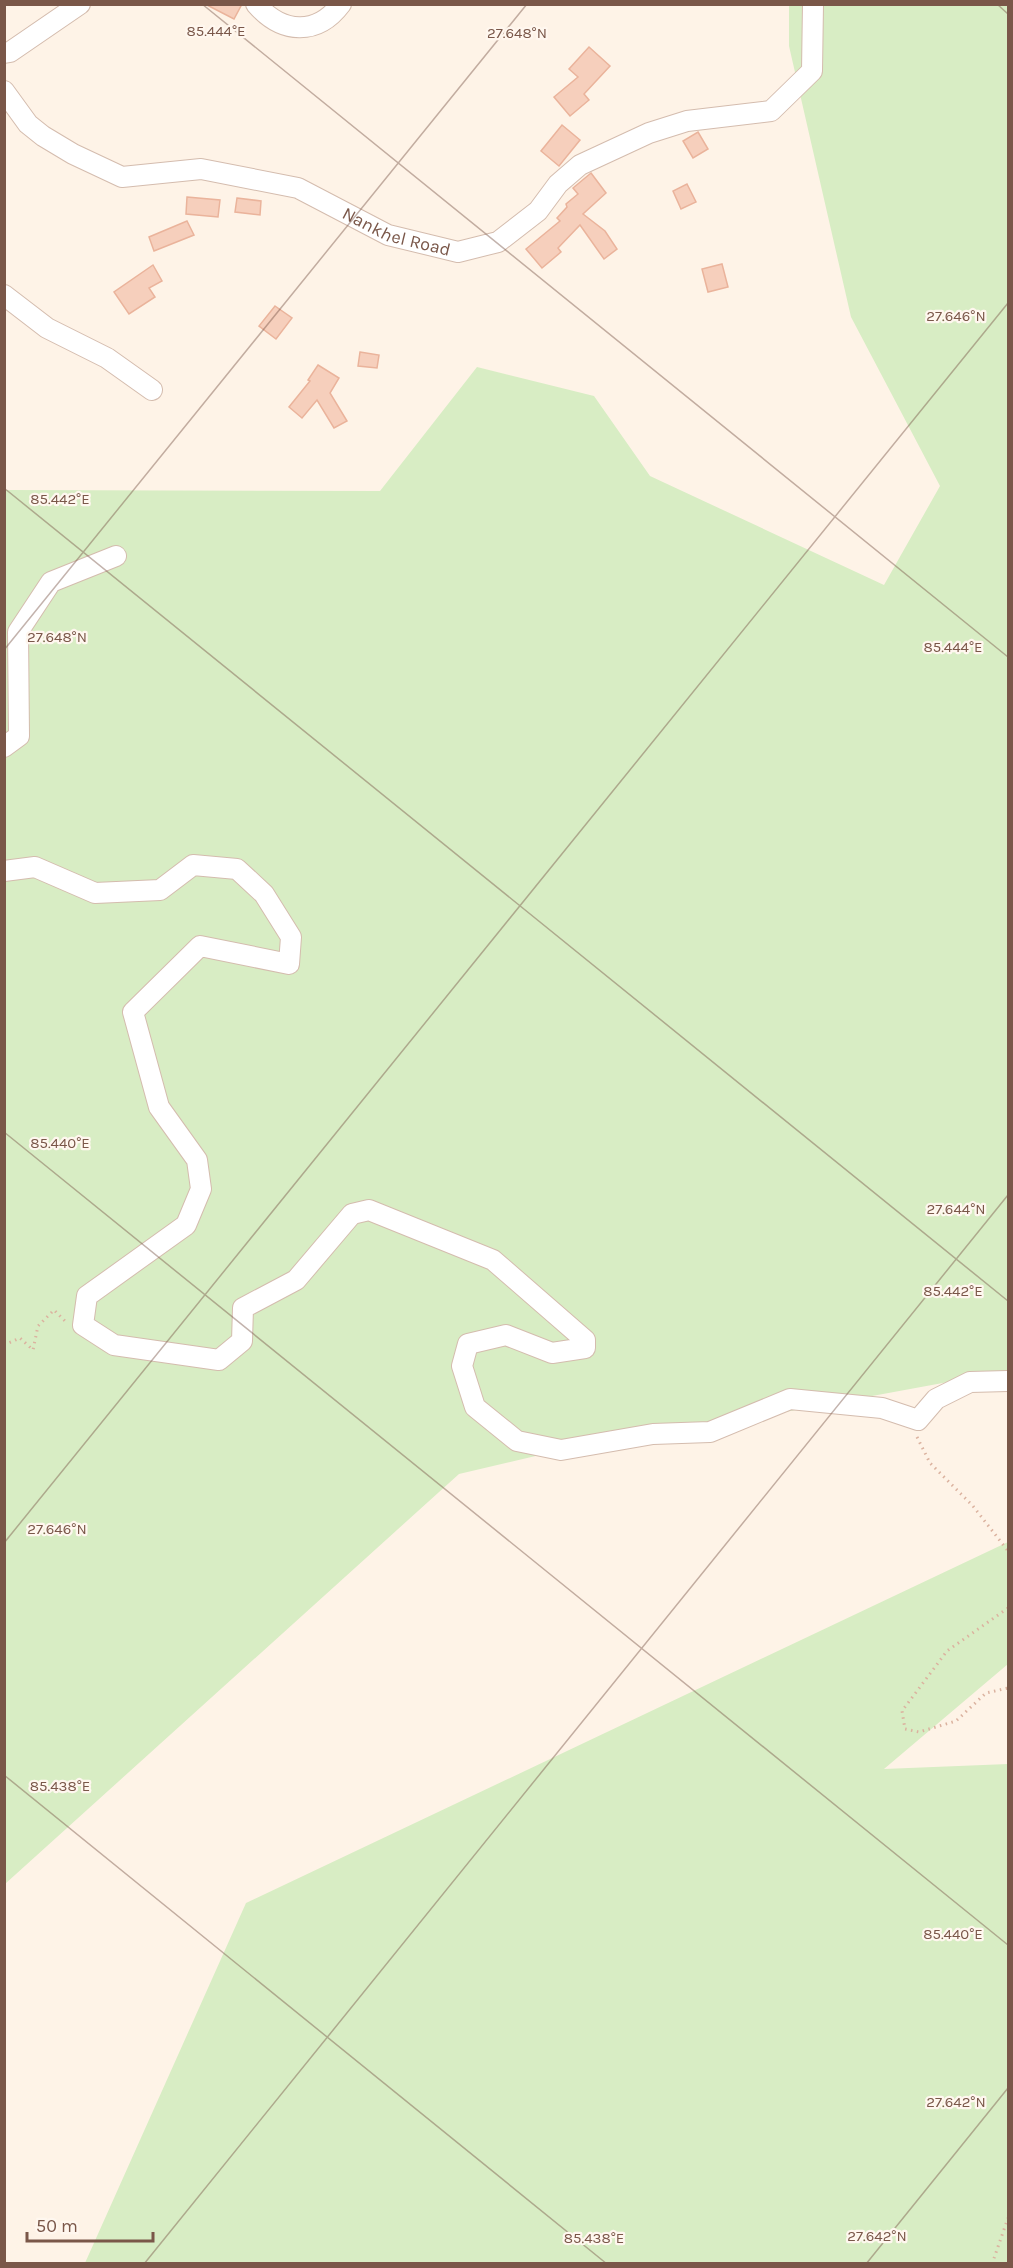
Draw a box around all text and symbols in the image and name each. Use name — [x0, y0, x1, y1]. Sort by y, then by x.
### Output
text: 85.444°E — [186, 22, 246, 40]
text: 27.648°N — [487, 24, 547, 42]
street label: Nankhel Road — [339, 202, 453, 261]
text: 27.646°N — [926, 307, 986, 325]
text: 85.442°E — [30, 490, 90, 508]
text: 27.648°N — [27, 628, 87, 646]
text: 85.444°E — [923, 638, 983, 656]
text: 85.440°E — [30, 1134, 90, 1152]
text: 27.644°N — [926, 1200, 986, 1218]
text: 85.442°E — [923, 1282, 983, 1300]
text: 27.646°N — [27, 1520, 87, 1538]
text: 85.438°E — [30, 1777, 90, 1795]
text: 85.440°E — [923, 1925, 983, 1943]
text: 27.642°N — [926, 2093, 986, 2111]
scale bar — [27, 2205, 153, 2243]
text: 50 m — [36, 2215, 78, 2237]
text: 27.642°N — [847, 2227, 907, 2245]
text: 85.438°E — [564, 2229, 624, 2247]

